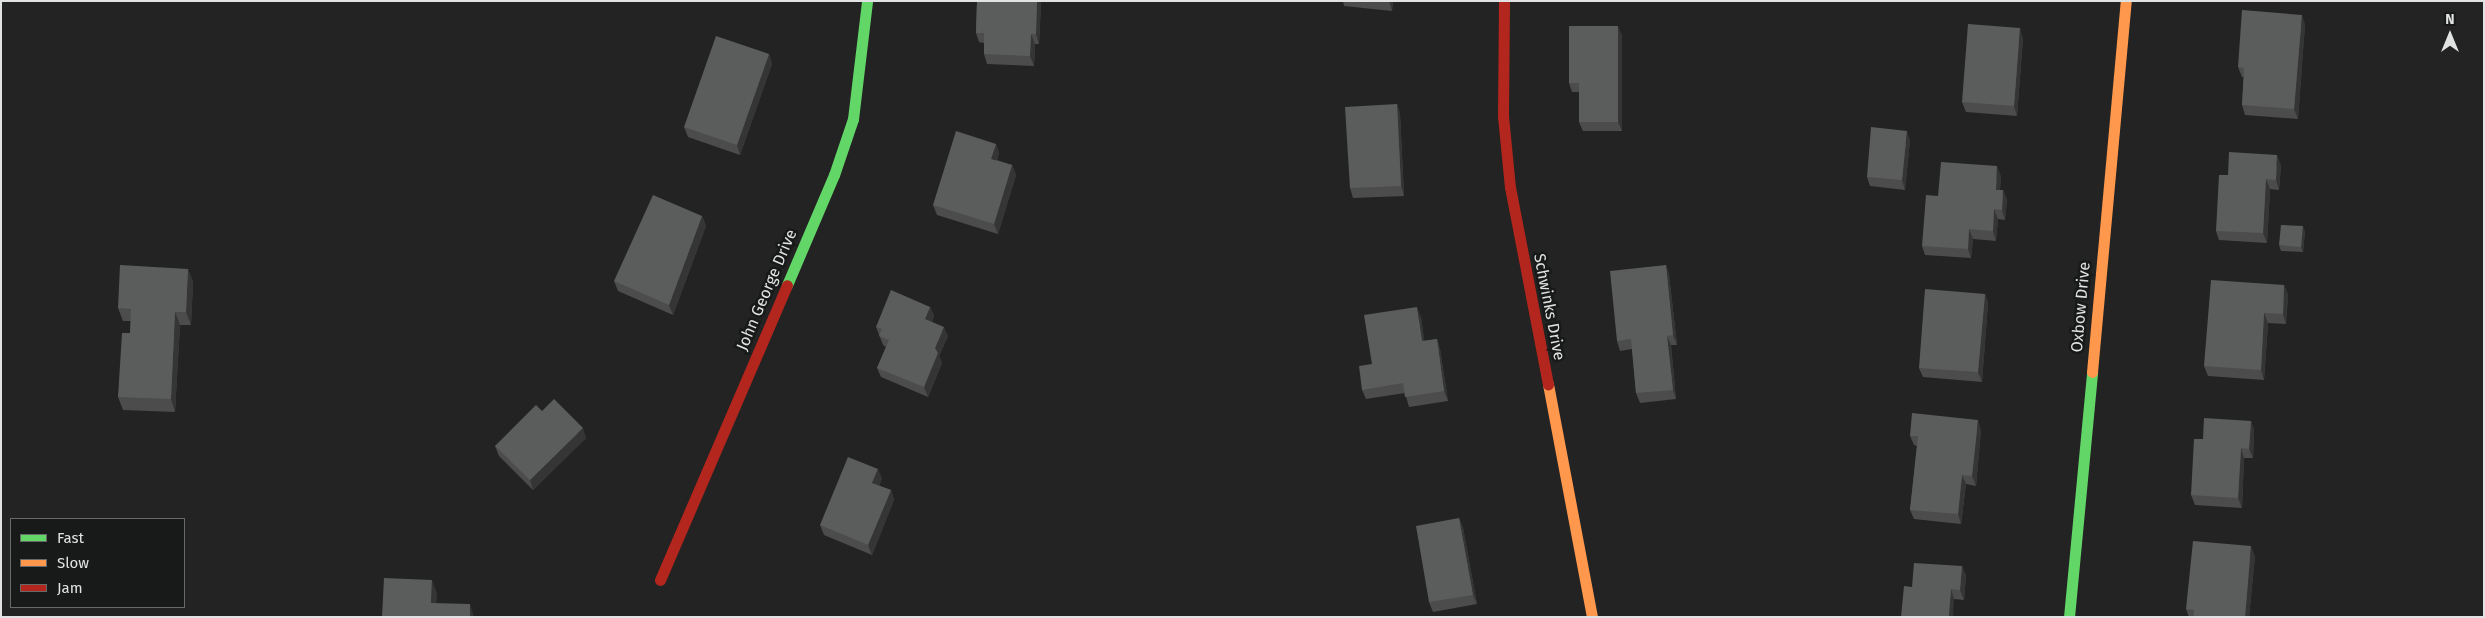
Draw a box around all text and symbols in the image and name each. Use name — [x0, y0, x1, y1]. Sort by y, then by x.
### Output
north arrow — [2425, 10, 2475, 60]
text: N — [2445, 11, 2455, 28]
street label: John George Drive — [733, 226, 801, 354]
street label: Schwinks Drive — [1529, 252, 1569, 362]
street label: Oxbow Drive — [2067, 261, 2095, 353]
legend — [10, 518, 185, 608]
text: Fast — [57, 529, 84, 547]
text: Slow — [57, 554, 89, 572]
text: Jam — [57, 579, 83, 597]

